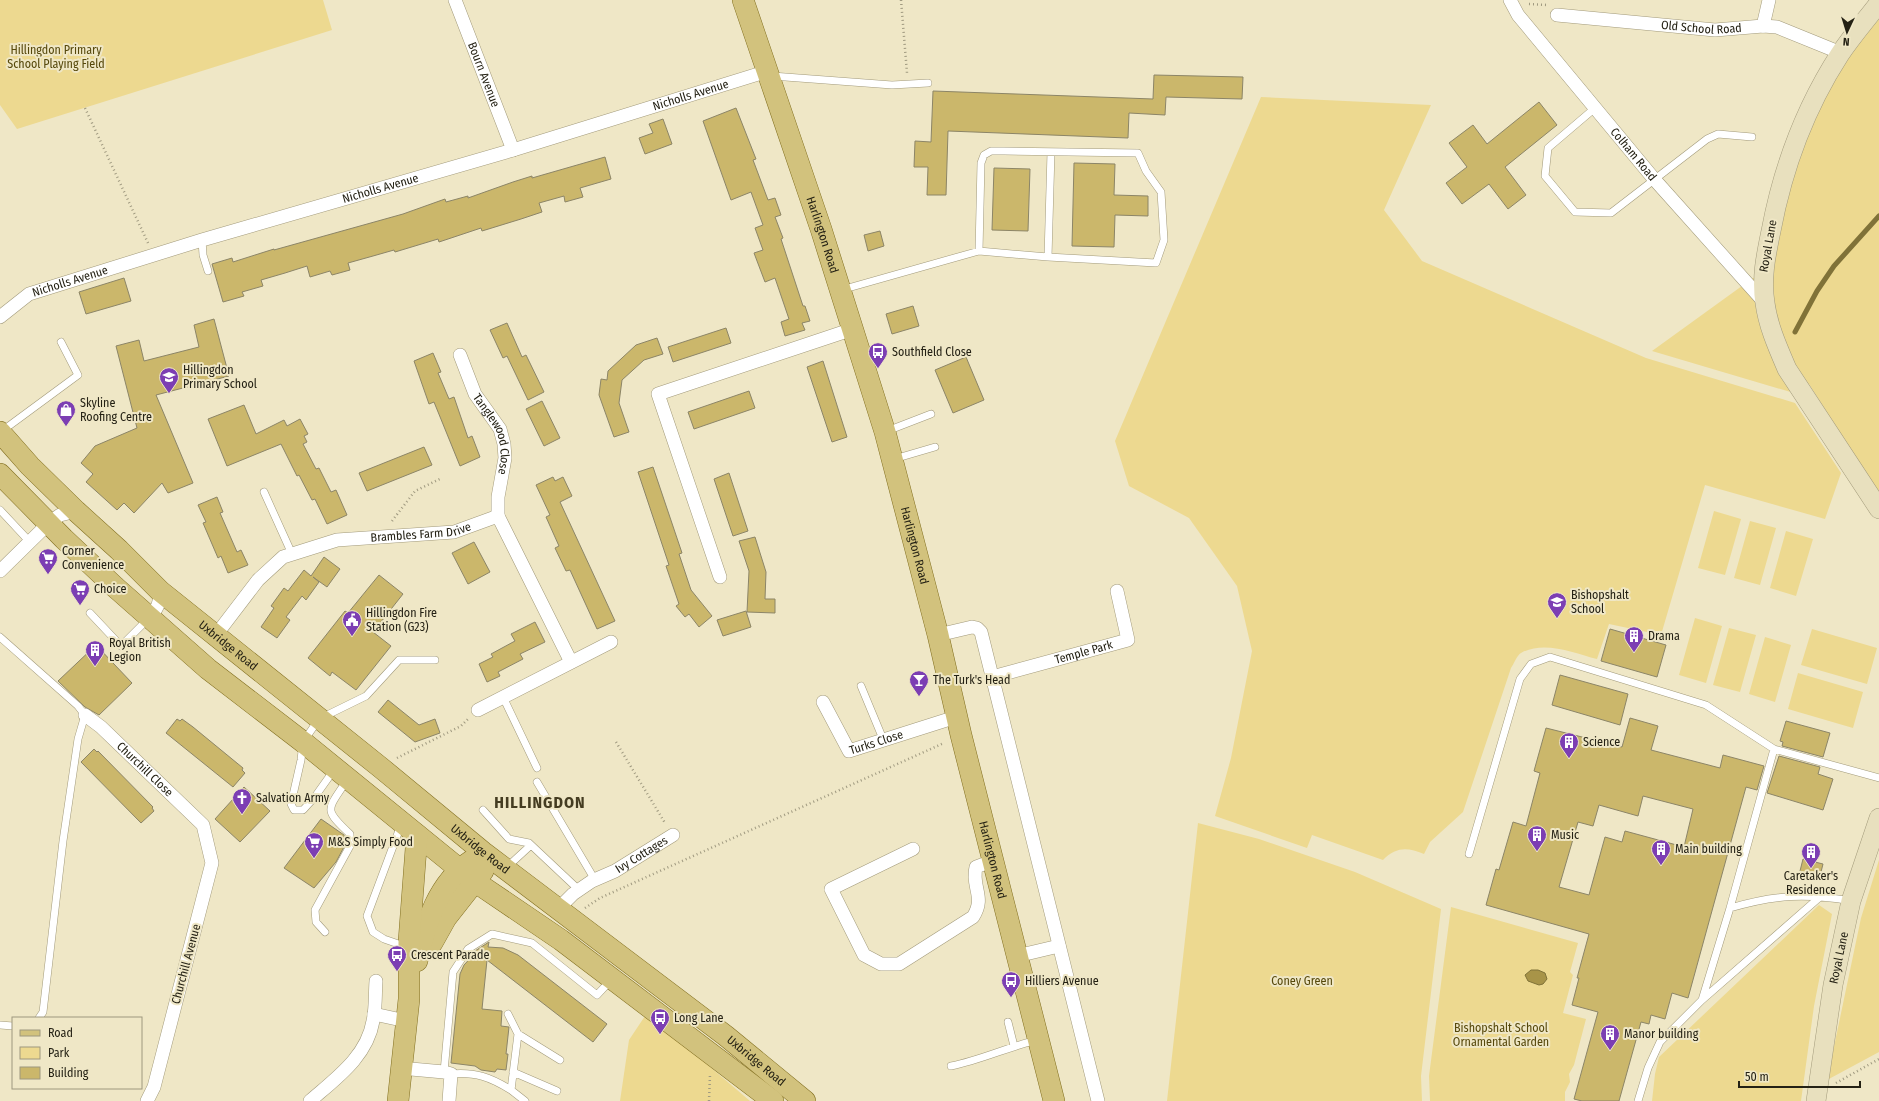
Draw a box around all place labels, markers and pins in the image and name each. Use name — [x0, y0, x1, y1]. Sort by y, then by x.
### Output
bus stop icon: Southfield Close — [867, 341, 889, 369]
place label: Southfield Close — [892, 345, 972, 359]
place label: Hillingdon Primary School — [183, 363, 257, 391]
school or university icon: Hillingdon Primary School — [158, 366, 180, 394]
place label: Skyline Roofing Centre — [80, 396, 152, 424]
shop icon: Skyline Roofing Centre — [55, 399, 77, 427]
place label: Corner Convenience — [62, 544, 124, 572]
supermarket icon: Corner Convenience — [37, 547, 59, 575]
supermarket icon: Choice — [69, 578, 91, 606]
place label: Choice — [94, 582, 127, 596]
place label: Bishopshalt School — [1571, 588, 1629, 616]
school or university icon: Bishopshalt School — [1546, 591, 1568, 619]
place label: Hillingdon Fire Station (G23) — [366, 606, 437, 634]
public building icon: Hillingdon Fire Station (G23) — [341, 609, 363, 637]
building icon: Drama — [1623, 625, 1645, 653]
place label: Drama — [1648, 629, 1680, 643]
place label: Royal British Legion — [109, 636, 171, 664]
building icon: Royal British Legion — [84, 639, 106, 667]
bar icon: The Turk's Head — [908, 669, 930, 697]
place label: The Turk's Head — [933, 673, 1010, 687]
building icon: Science — [1558, 731, 1580, 759]
place label: Science — [1583, 735, 1620, 749]
church icon: Salvation Army — [231, 787, 253, 815]
place label: Salvation Army — [256, 791, 330, 805]
building icon: Music — [1526, 824, 1548, 852]
place label: Music — [1551, 828, 1579, 842]
supermarket icon: M&S Simply Food — [303, 831, 325, 859]
place label: M&S Simply Food — [328, 835, 413, 849]
building icon: Main building — [1650, 838, 1672, 866]
building icon: Caretaker's Residence — [1800, 841, 1822, 869]
place label: Main building — [1675, 842, 1742, 856]
place label: Caretaker's Residence — [1784, 869, 1838, 897]
bus stop icon: Crescent Parade — [386, 944, 408, 972]
place label: Crescent Parade — [411, 948, 489, 962]
bus stop icon: Hilliers Avenue — [1000, 970, 1022, 998]
place label: Hilliers Avenue — [1025, 974, 1099, 988]
bus stop icon: Long Lane — [649, 1007, 671, 1035]
place label: Long Lane — [674, 1011, 724, 1025]
building icon: Manor building — [1599, 1023, 1621, 1051]
place label: Manor building — [1624, 1027, 1699, 1041]

